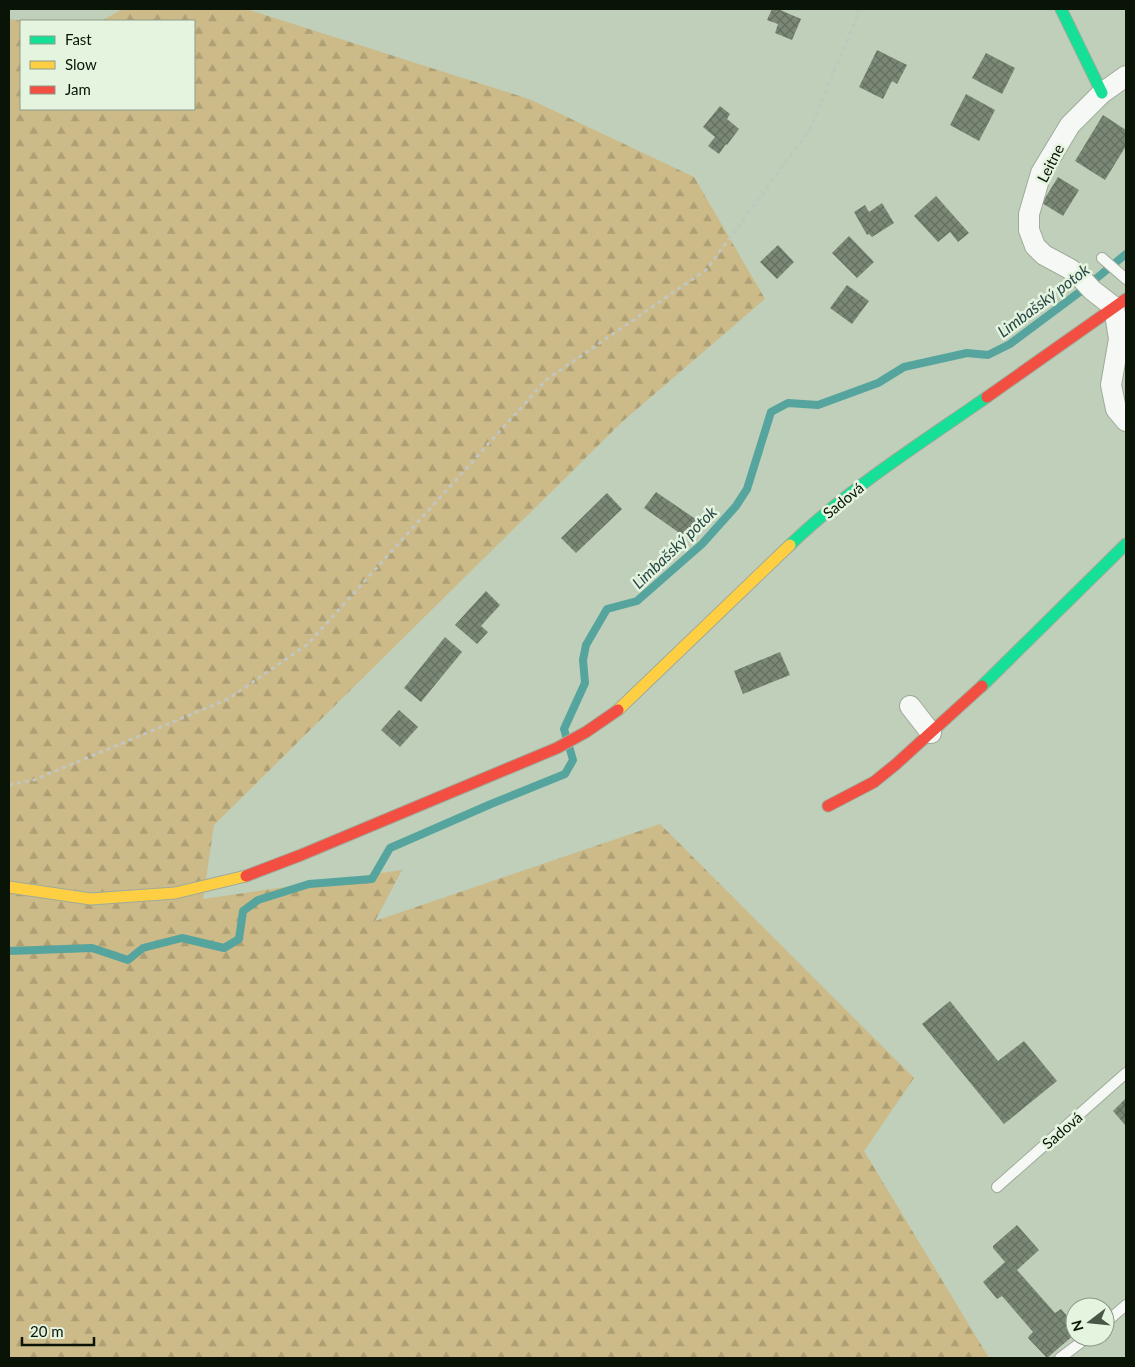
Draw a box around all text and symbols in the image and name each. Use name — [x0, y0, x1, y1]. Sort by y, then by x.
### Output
legend — [20, 20, 195, 110]
text: Fast — [65, 30, 92, 48]
text: Slow — [65, 55, 97, 73]
text: Jam — [65, 80, 91, 98]
street label: Leitne — [1033, 141, 1067, 185]
water label: Limbašský potok — [993, 259, 1093, 341]
street label: Sadová — [819, 478, 867, 522]
water label: Limbašský potok — [628, 502, 720, 592]
street label: Sadová — [1038, 1108, 1086, 1152]
north arrow — [1065, 1297, 1115, 1347]
scale bar — [22, 1314, 95, 1346]
text: N — [1067, 1318, 1087, 1333]
text: 20 m — [30, 1322, 64, 1340]

